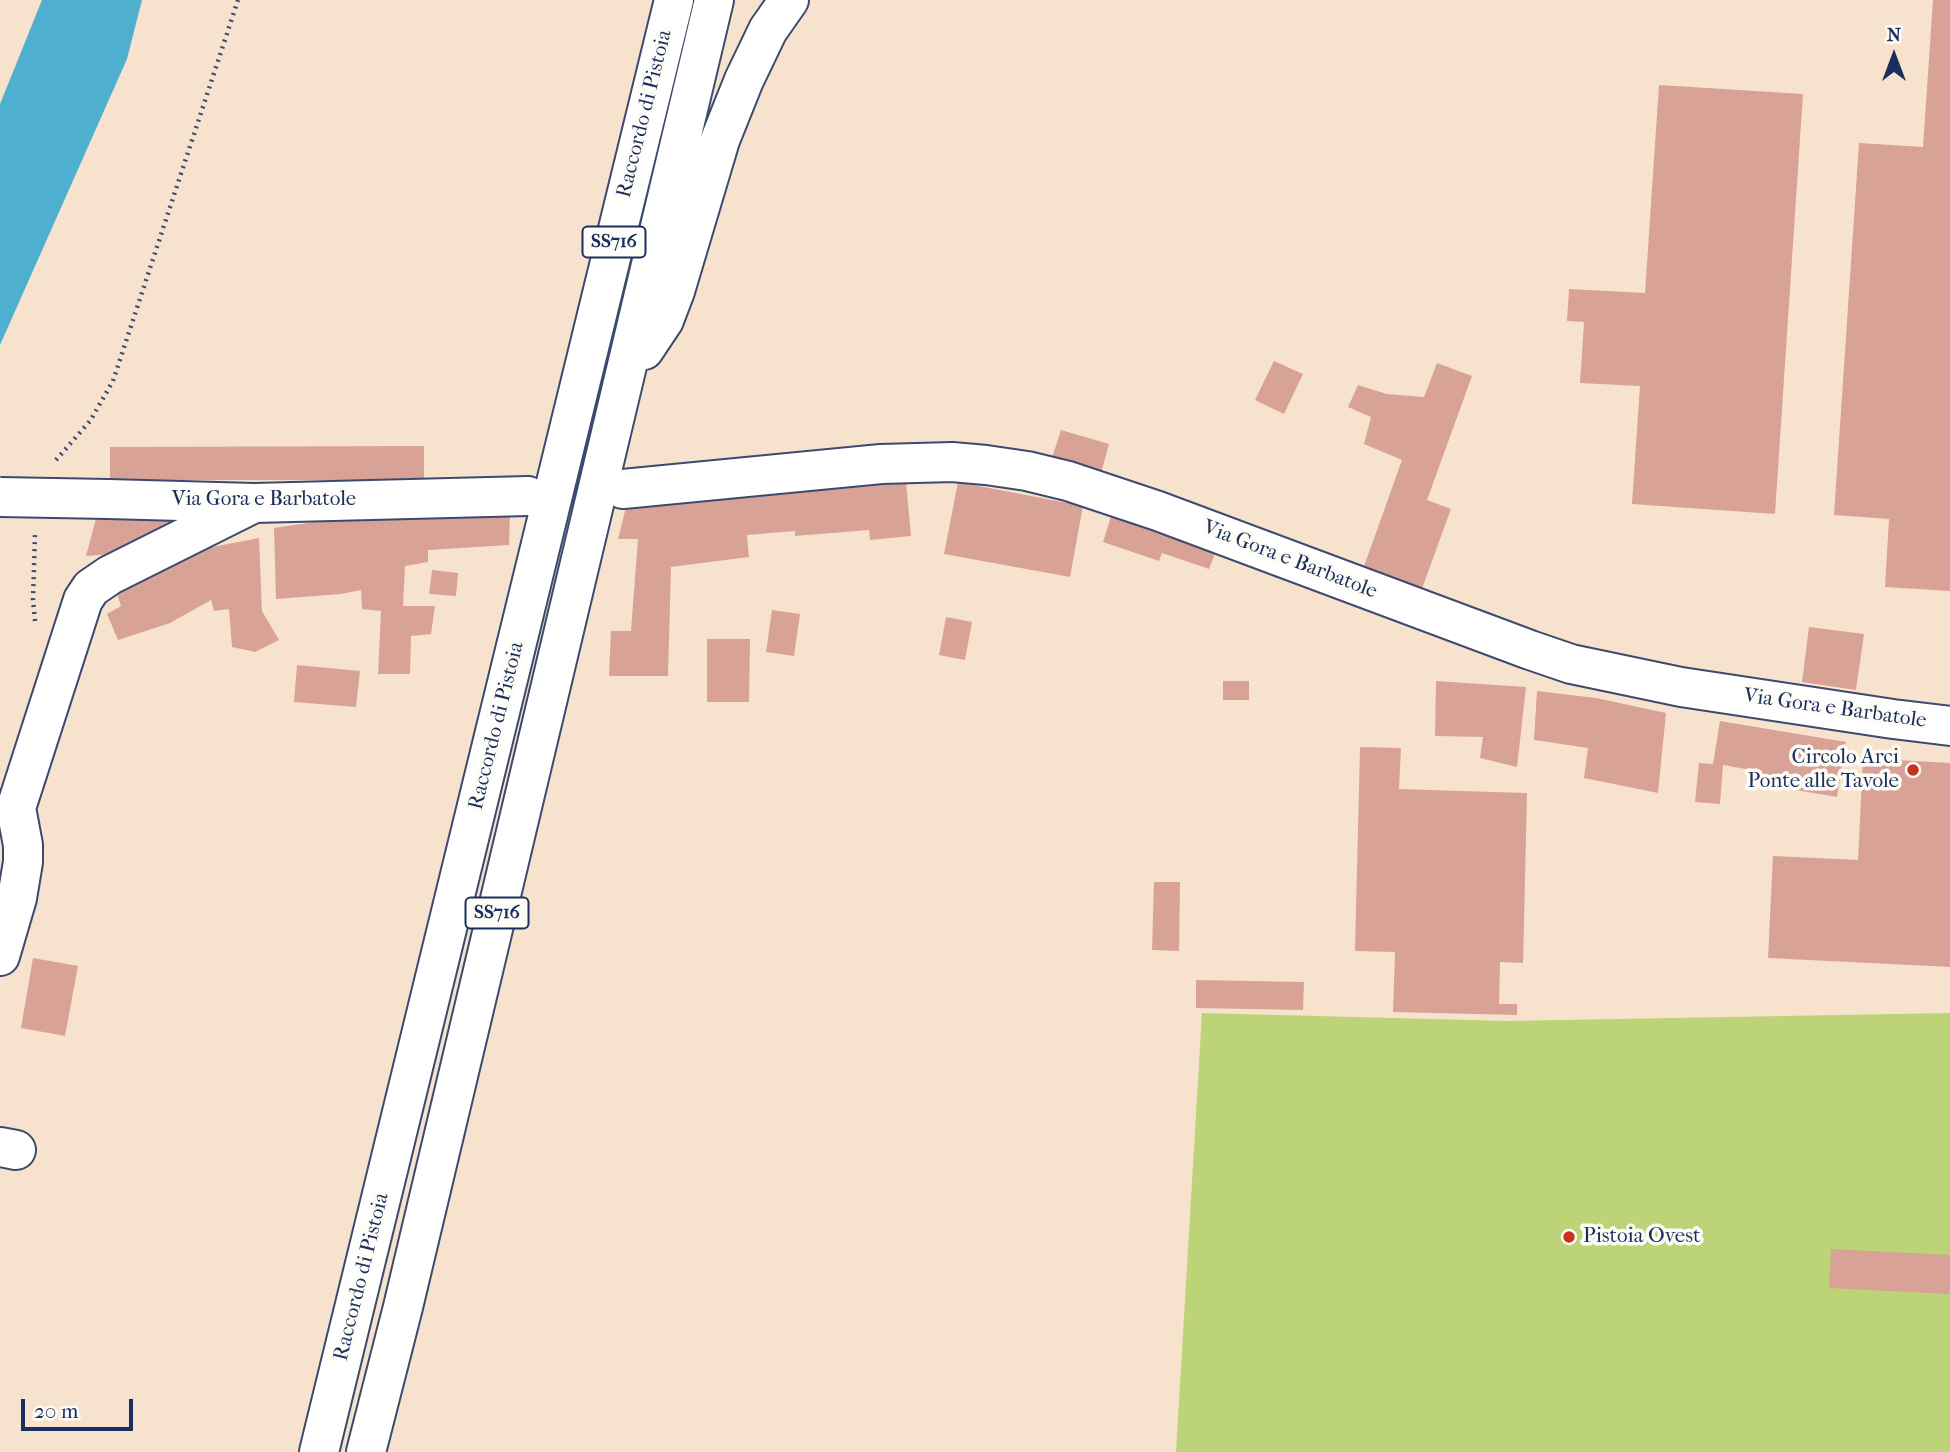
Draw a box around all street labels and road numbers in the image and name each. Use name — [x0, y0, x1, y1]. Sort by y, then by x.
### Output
street label: Raccordo di Pistoia — [612, 27, 678, 201]
road number: SS716 — [582, 226, 646, 258]
street label: Via Gora e Barbatole — [172, 487, 356, 513]
street label: Via Gora e Barbatole — [1199, 515, 1381, 605]
street label: Raccordo di Pistoia — [464, 639, 530, 813]
street label: Via Gora e Barbatole — [1742, 684, 1928, 734]
road number: SS716 — [466, 897, 528, 928]
street label: Raccordo di Pistoia — [329, 1190, 395, 1364]

